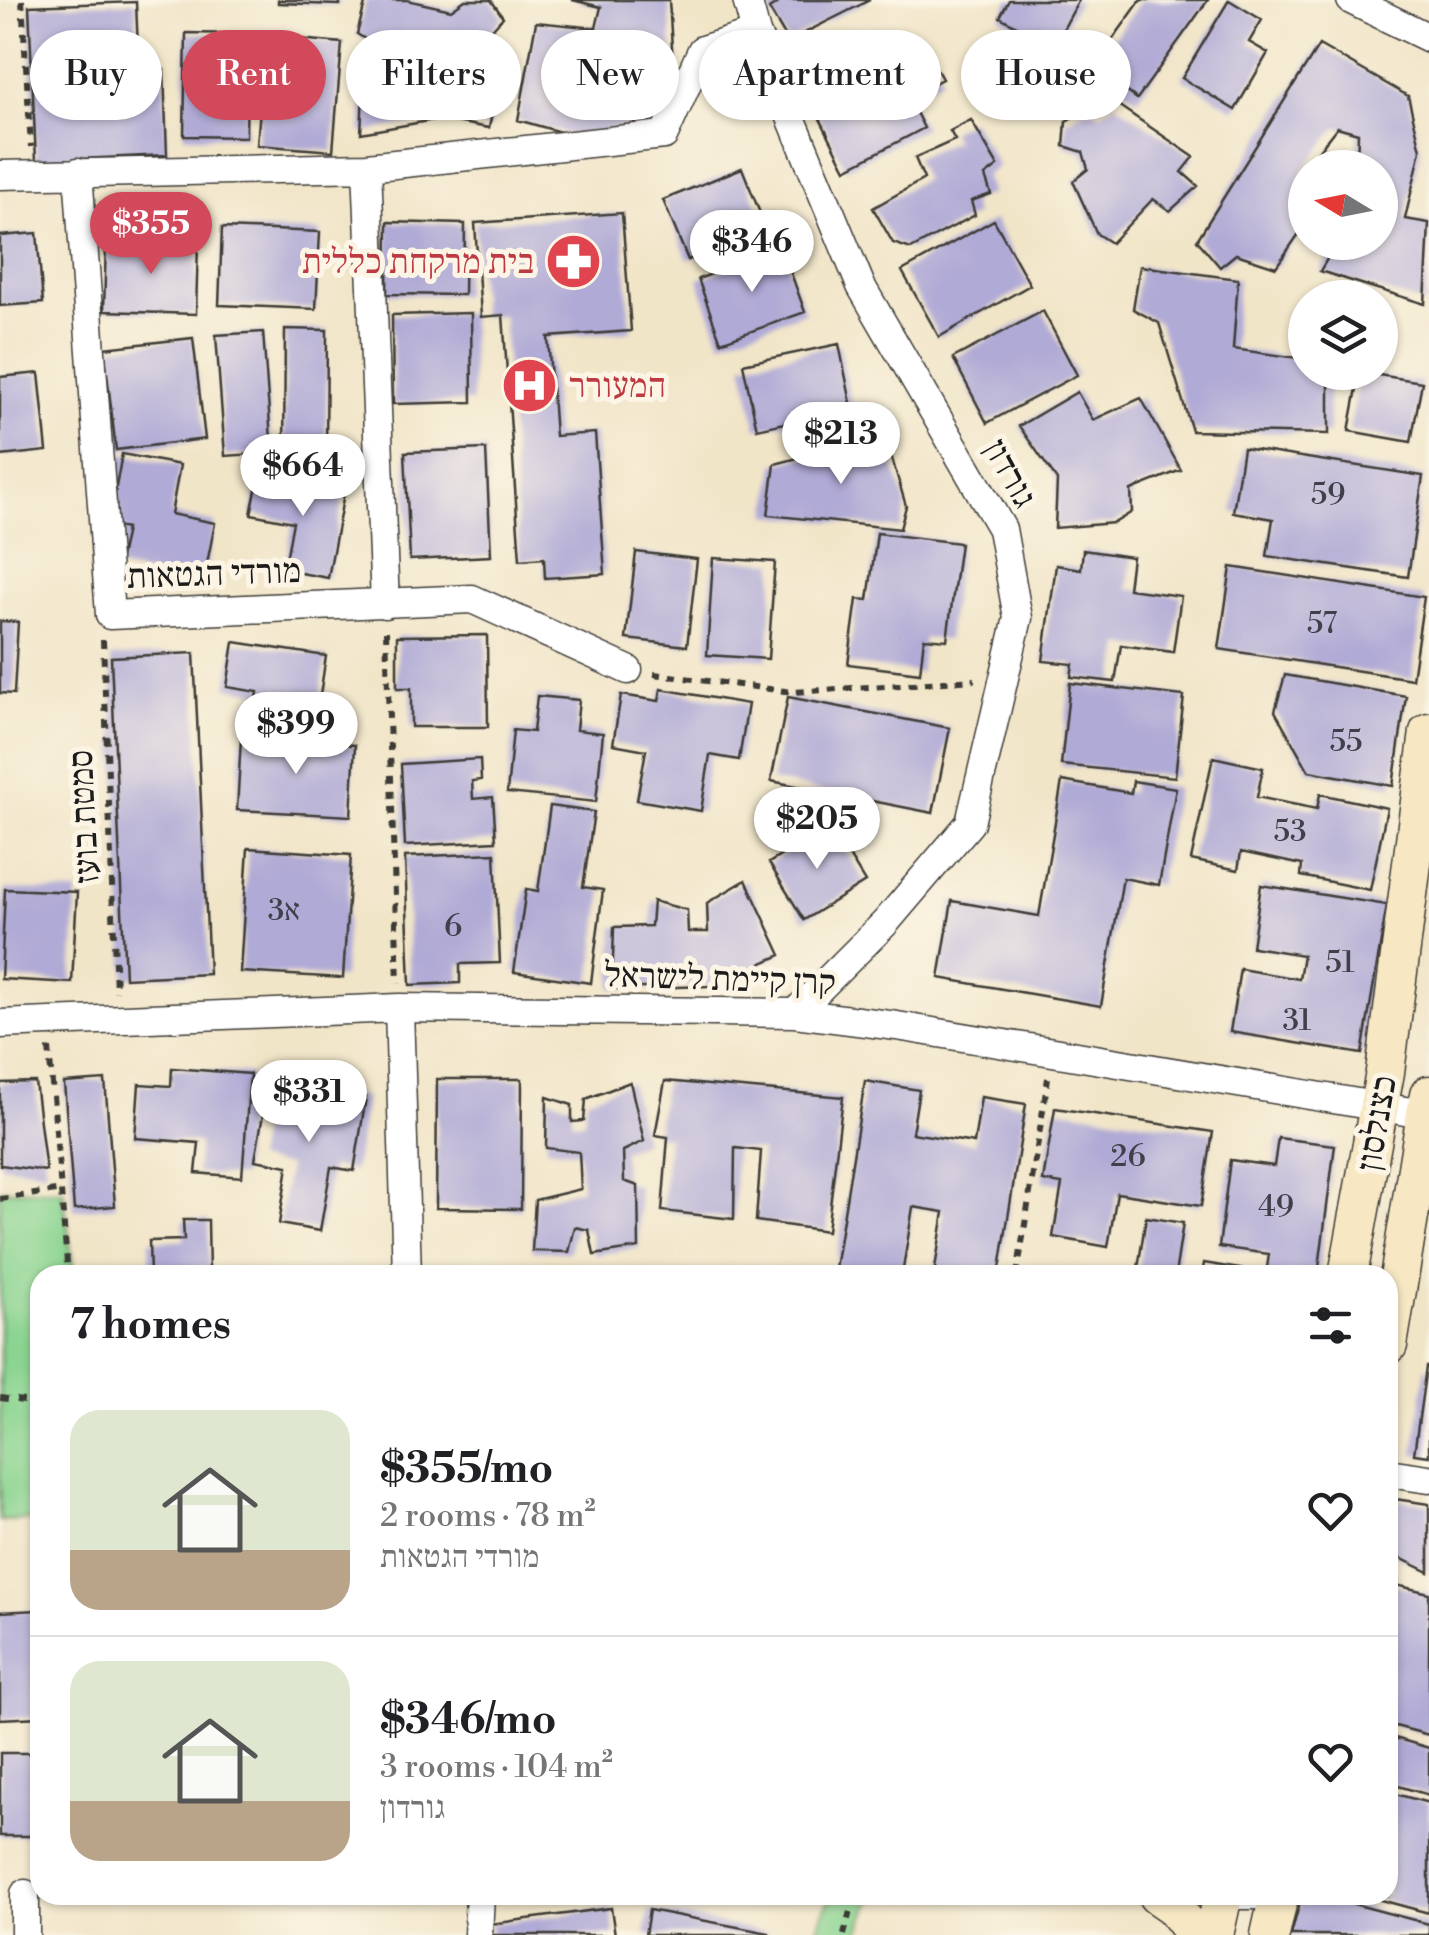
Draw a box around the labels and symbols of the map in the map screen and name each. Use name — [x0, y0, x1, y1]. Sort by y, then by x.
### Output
north arrow — [1288, 150, 1398, 260]
pin: $355 — [92, 192, 210, 277]
pin: $346 — [693, 210, 811, 295]
pharmacy icon: בית מרקחת כללית — [543, 231, 603, 291]
place label: בית מרקחת כללית — [302, 241, 534, 284]
hospital icon: המעורר — [500, 355, 560, 415]
place label: המעורר — [569, 365, 666, 408]
pin: $213 — [782, 402, 900, 487]
street label: גורדון — [974, 432, 1046, 515]
pin: $664 — [244, 434, 362, 519]
house number: 59 — [1311, 476, 1345, 514]
street label: מורדי הגטאות — [126, 550, 302, 599]
house number: 57 — [1307, 605, 1337, 643]
pin: $399 — [237, 692, 355, 777]
house number: 55 — [1329, 723, 1363, 761]
street label: סמטת בועז — [60, 749, 109, 885]
pin: $205 — [758, 787, 876, 872]
house number: 53 — [1273, 813, 1307, 851]
house number: 3א — [268, 892, 300, 930]
house number: 6 — [444, 908, 462, 946]
house number: 51 — [1325, 944, 1355, 982]
street label: קרן קיימת לישראל — [603, 954, 837, 1005]
house number: 31 — [1283, 1002, 1311, 1040]
pin: $331 — [250, 1060, 368, 1145]
street label: כצנלסון — [1348, 1072, 1407, 1174]
house number: 26 — [1110, 1138, 1146, 1176]
house number: 49 — [1258, 1188, 1294, 1226]

